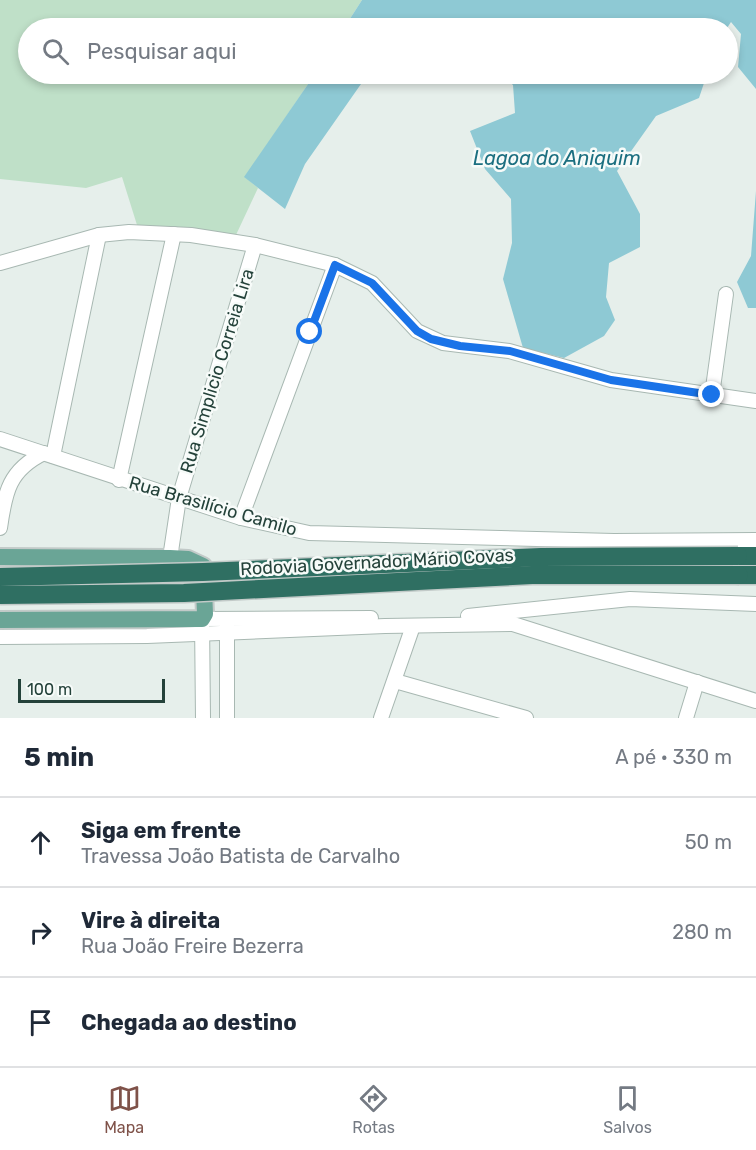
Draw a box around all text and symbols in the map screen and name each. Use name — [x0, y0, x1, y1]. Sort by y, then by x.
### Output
search box — [18, 18, 738, 84]
icon: search — [39, 35, 72, 68]
text: Pesquisar aqui — [87, 38, 237, 65]
water label: Lagoa do Aniquim — [473, 146, 641, 170]
street label: Rua Simplicio Correia Lira — [175, 266, 259, 476]
route start — [296, 318, 322, 344]
route end — [698, 381, 724, 407]
street label: Rua Brasilício Camilo — [126, 471, 300, 541]
street label: Rodovia Governador Mário Covas — [240, 544, 514, 580]
scale bar — [18, 676, 165, 704]
text: 100 m — [27, 680, 72, 699]
text: 5 min — [24, 742, 94, 773]
text: A pé · 330 m — [615, 745, 732, 769]
text: Siga em frente — [81, 817, 241, 844]
icon: ahead — [24, 826, 57, 859]
text: 50 m — [685, 830, 732, 854]
text: Travessa João Batista de Carvalho — [81, 844, 400, 868]
text: Vire à direita — [81, 907, 220, 934]
icon: right — [24, 916, 57, 949]
text: 280 m — [672, 920, 732, 944]
text: Rua João Freire Bezerra — [81, 934, 304, 958]
icon: arrive — [24, 1006, 57, 1039]
text: Chegada ao destino — [81, 1009, 297, 1036]
tab: Mapa — [104, 1082, 144, 1137]
tab: Rotas — [352, 1082, 395, 1137]
tab: Salvos — [603, 1082, 652, 1137]

